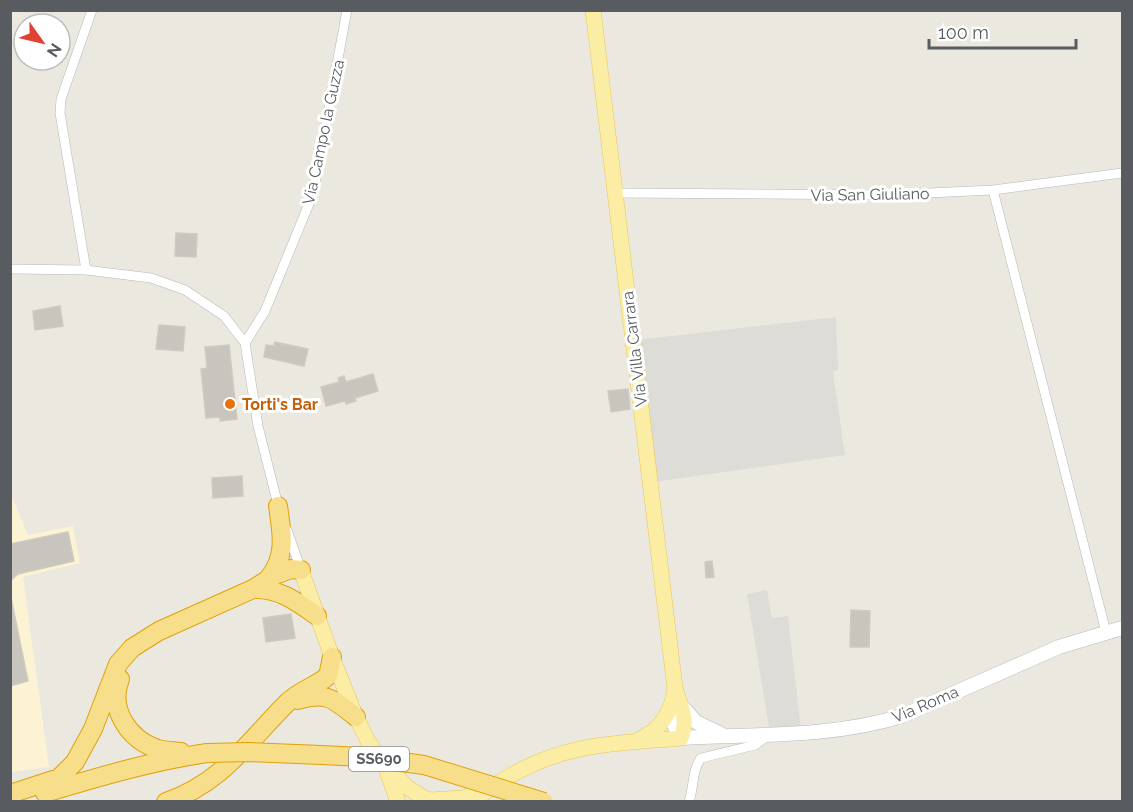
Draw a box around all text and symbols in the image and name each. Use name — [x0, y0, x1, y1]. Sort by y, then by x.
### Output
north arrow — [12, 12, 72, 72]
scale bar — [929, 12, 1076, 50]
text: 100 m — [938, 22, 989, 43]
text: N — [43, 40, 65, 60]
street label: Via Campo la Guzza — [299, 58, 348, 206]
street label: Via San Giuliano — [810, 184, 930, 205]
street label: Via Villa Carrara — [618, 290, 651, 408]
place label: Torti's Bar — [242, 395, 318, 414]
marker: Torti's Bar — [223, 397, 237, 411]
street label: Via Roma — [889, 682, 961, 727]
road number: SS690 — [349, 747, 409, 771]

